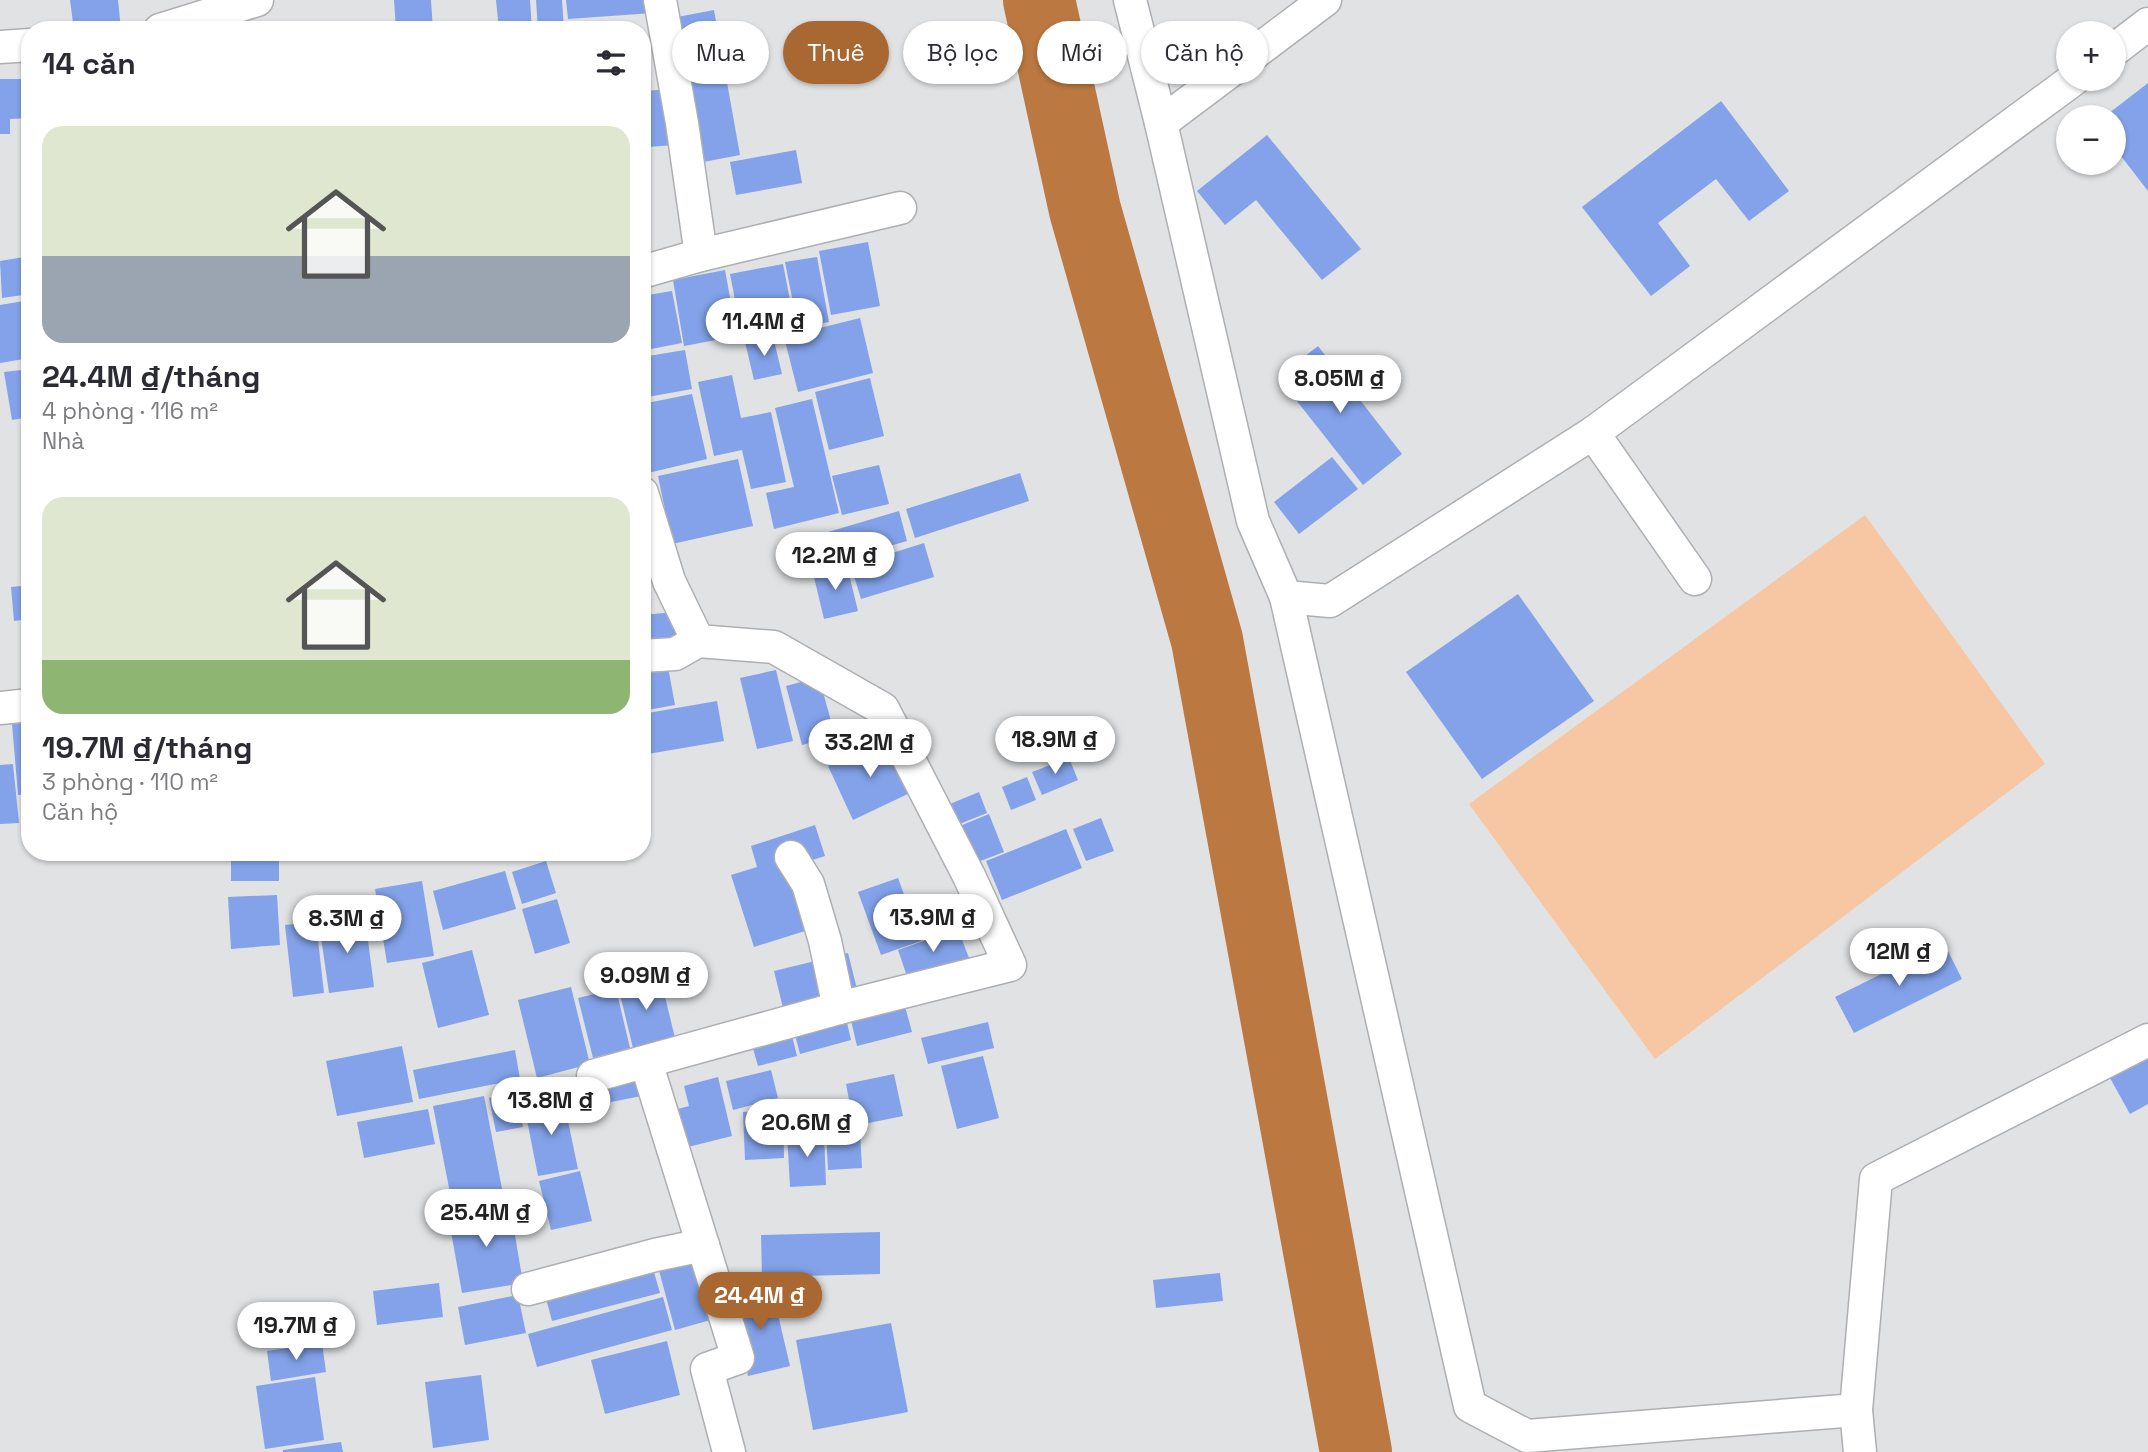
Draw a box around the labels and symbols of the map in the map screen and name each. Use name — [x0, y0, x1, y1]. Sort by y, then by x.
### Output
pin: 11.4M ₫ — [699, 298, 829, 358]
pin: 8.05M ₫ — [1275, 356, 1405, 415]
pin: 12.2M ₫ — [770, 532, 900, 592]
pin: 18.9M ₫ — [990, 716, 1120, 776]
pin: 33.2M ₫ — [805, 720, 935, 779]
pin: 13.9M ₫ — [868, 894, 998, 954]
pin: 8.3M ₫ — [290, 895, 404, 955]
pin: 12M ₫ — [1850, 928, 1948, 988]
pin: 9.09M ₫ — [581, 953, 711, 1012]
pin: 13.8M ₫ — [486, 1078, 616, 1137]
pin: 20.6M ₫ — [742, 1100, 872, 1159]
pin: 25.4M ₫ — [421, 1190, 551, 1249]
pin: 24.4M ₫ — [695, 1272, 825, 1332]
pin: 19.7M ₫ — [231, 1302, 361, 1362]

